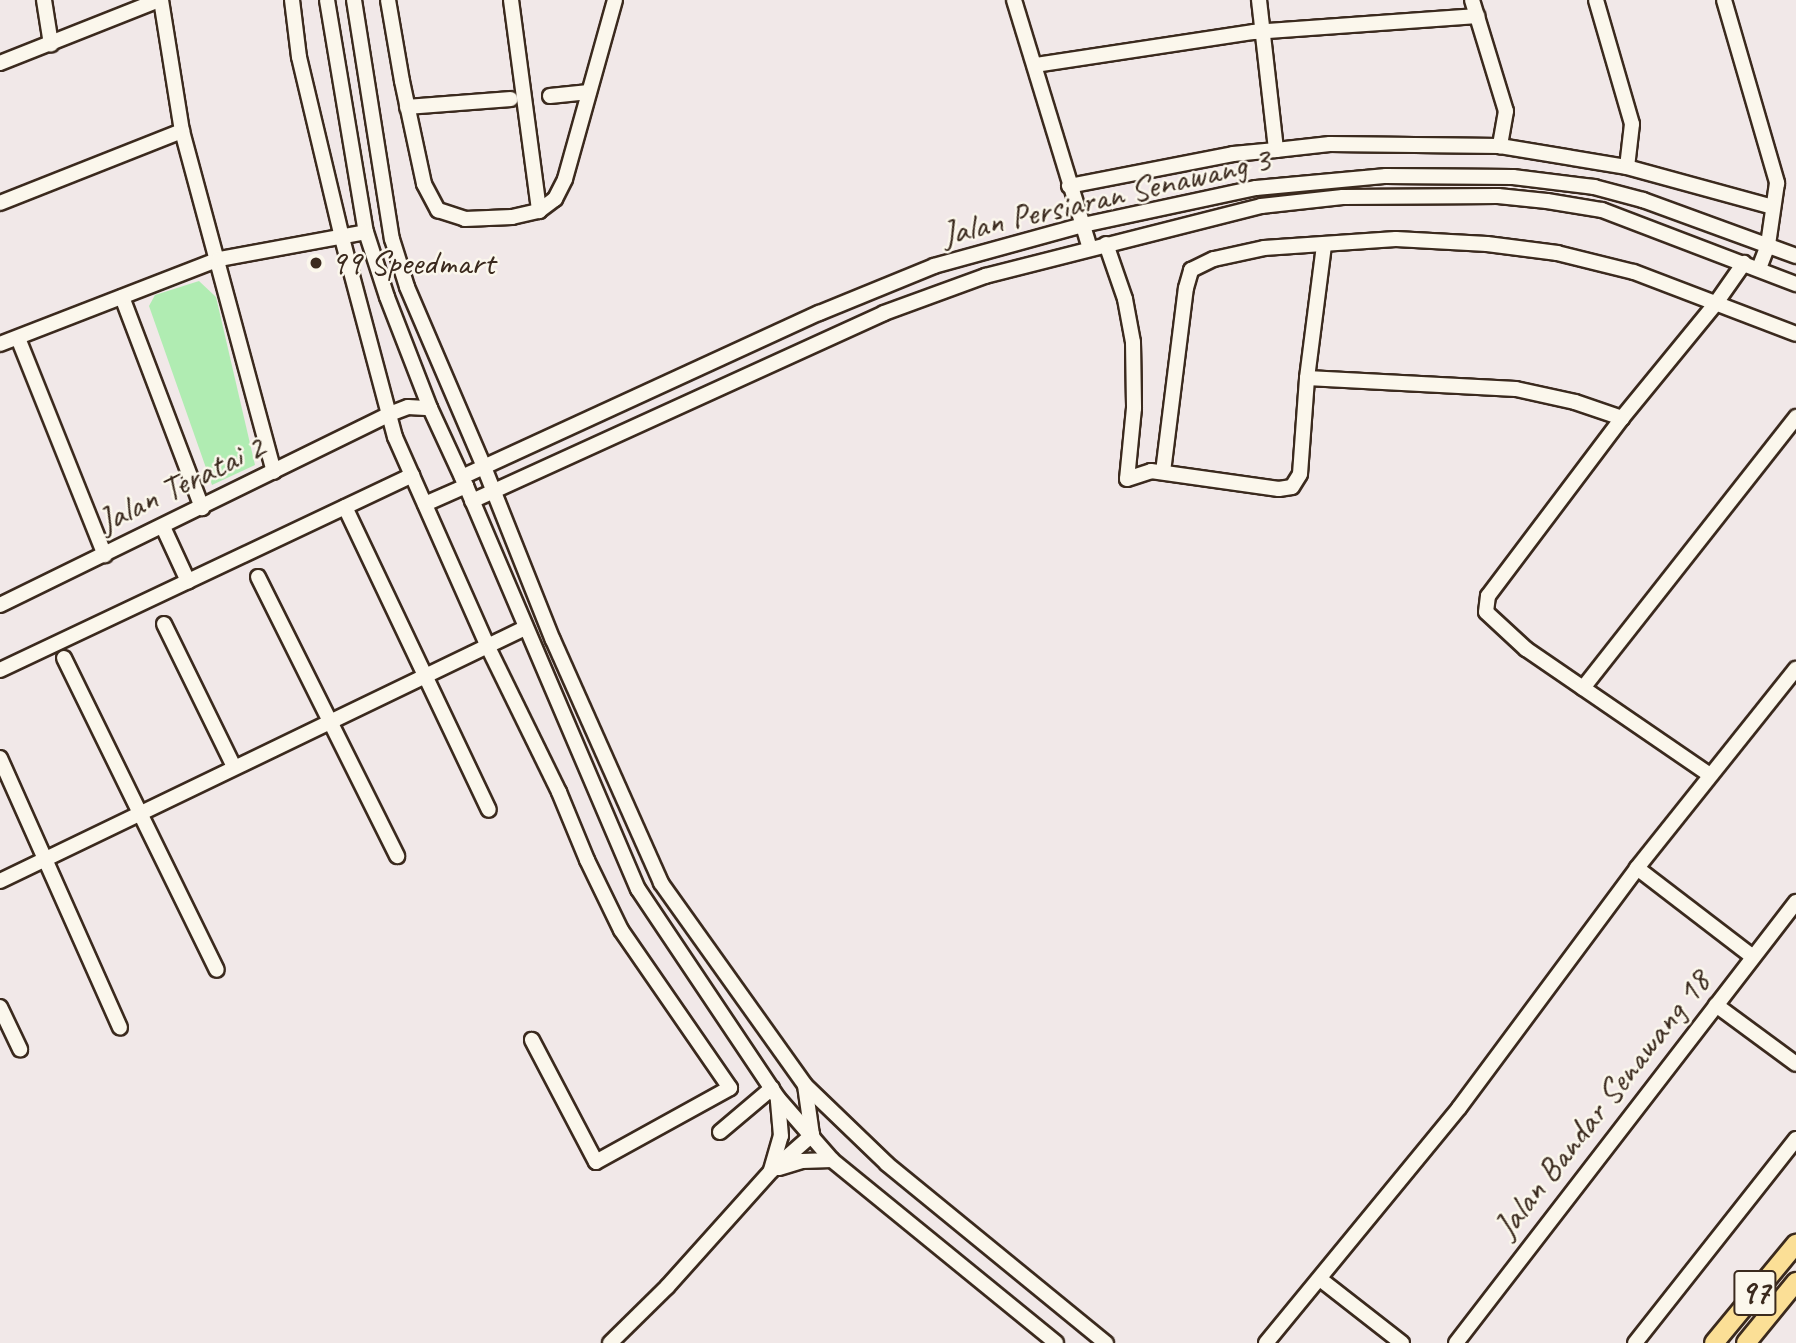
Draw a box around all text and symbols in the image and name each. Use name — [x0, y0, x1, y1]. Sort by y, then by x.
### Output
street label: Jalan Persiaran Senawang 3 — [937, 139, 1275, 255]
place label: 99 Speedmart — [330, 242, 495, 284]
marker: 99 Speedmart — [308, 255, 324, 271]
street label: Jalan Teratai 2 — [92, 426, 270, 542]
street label: Jalan Bandar Senawang 18 — [1485, 963, 1719, 1245]
road number: 97 — [1732, 1264, 1778, 1322]

